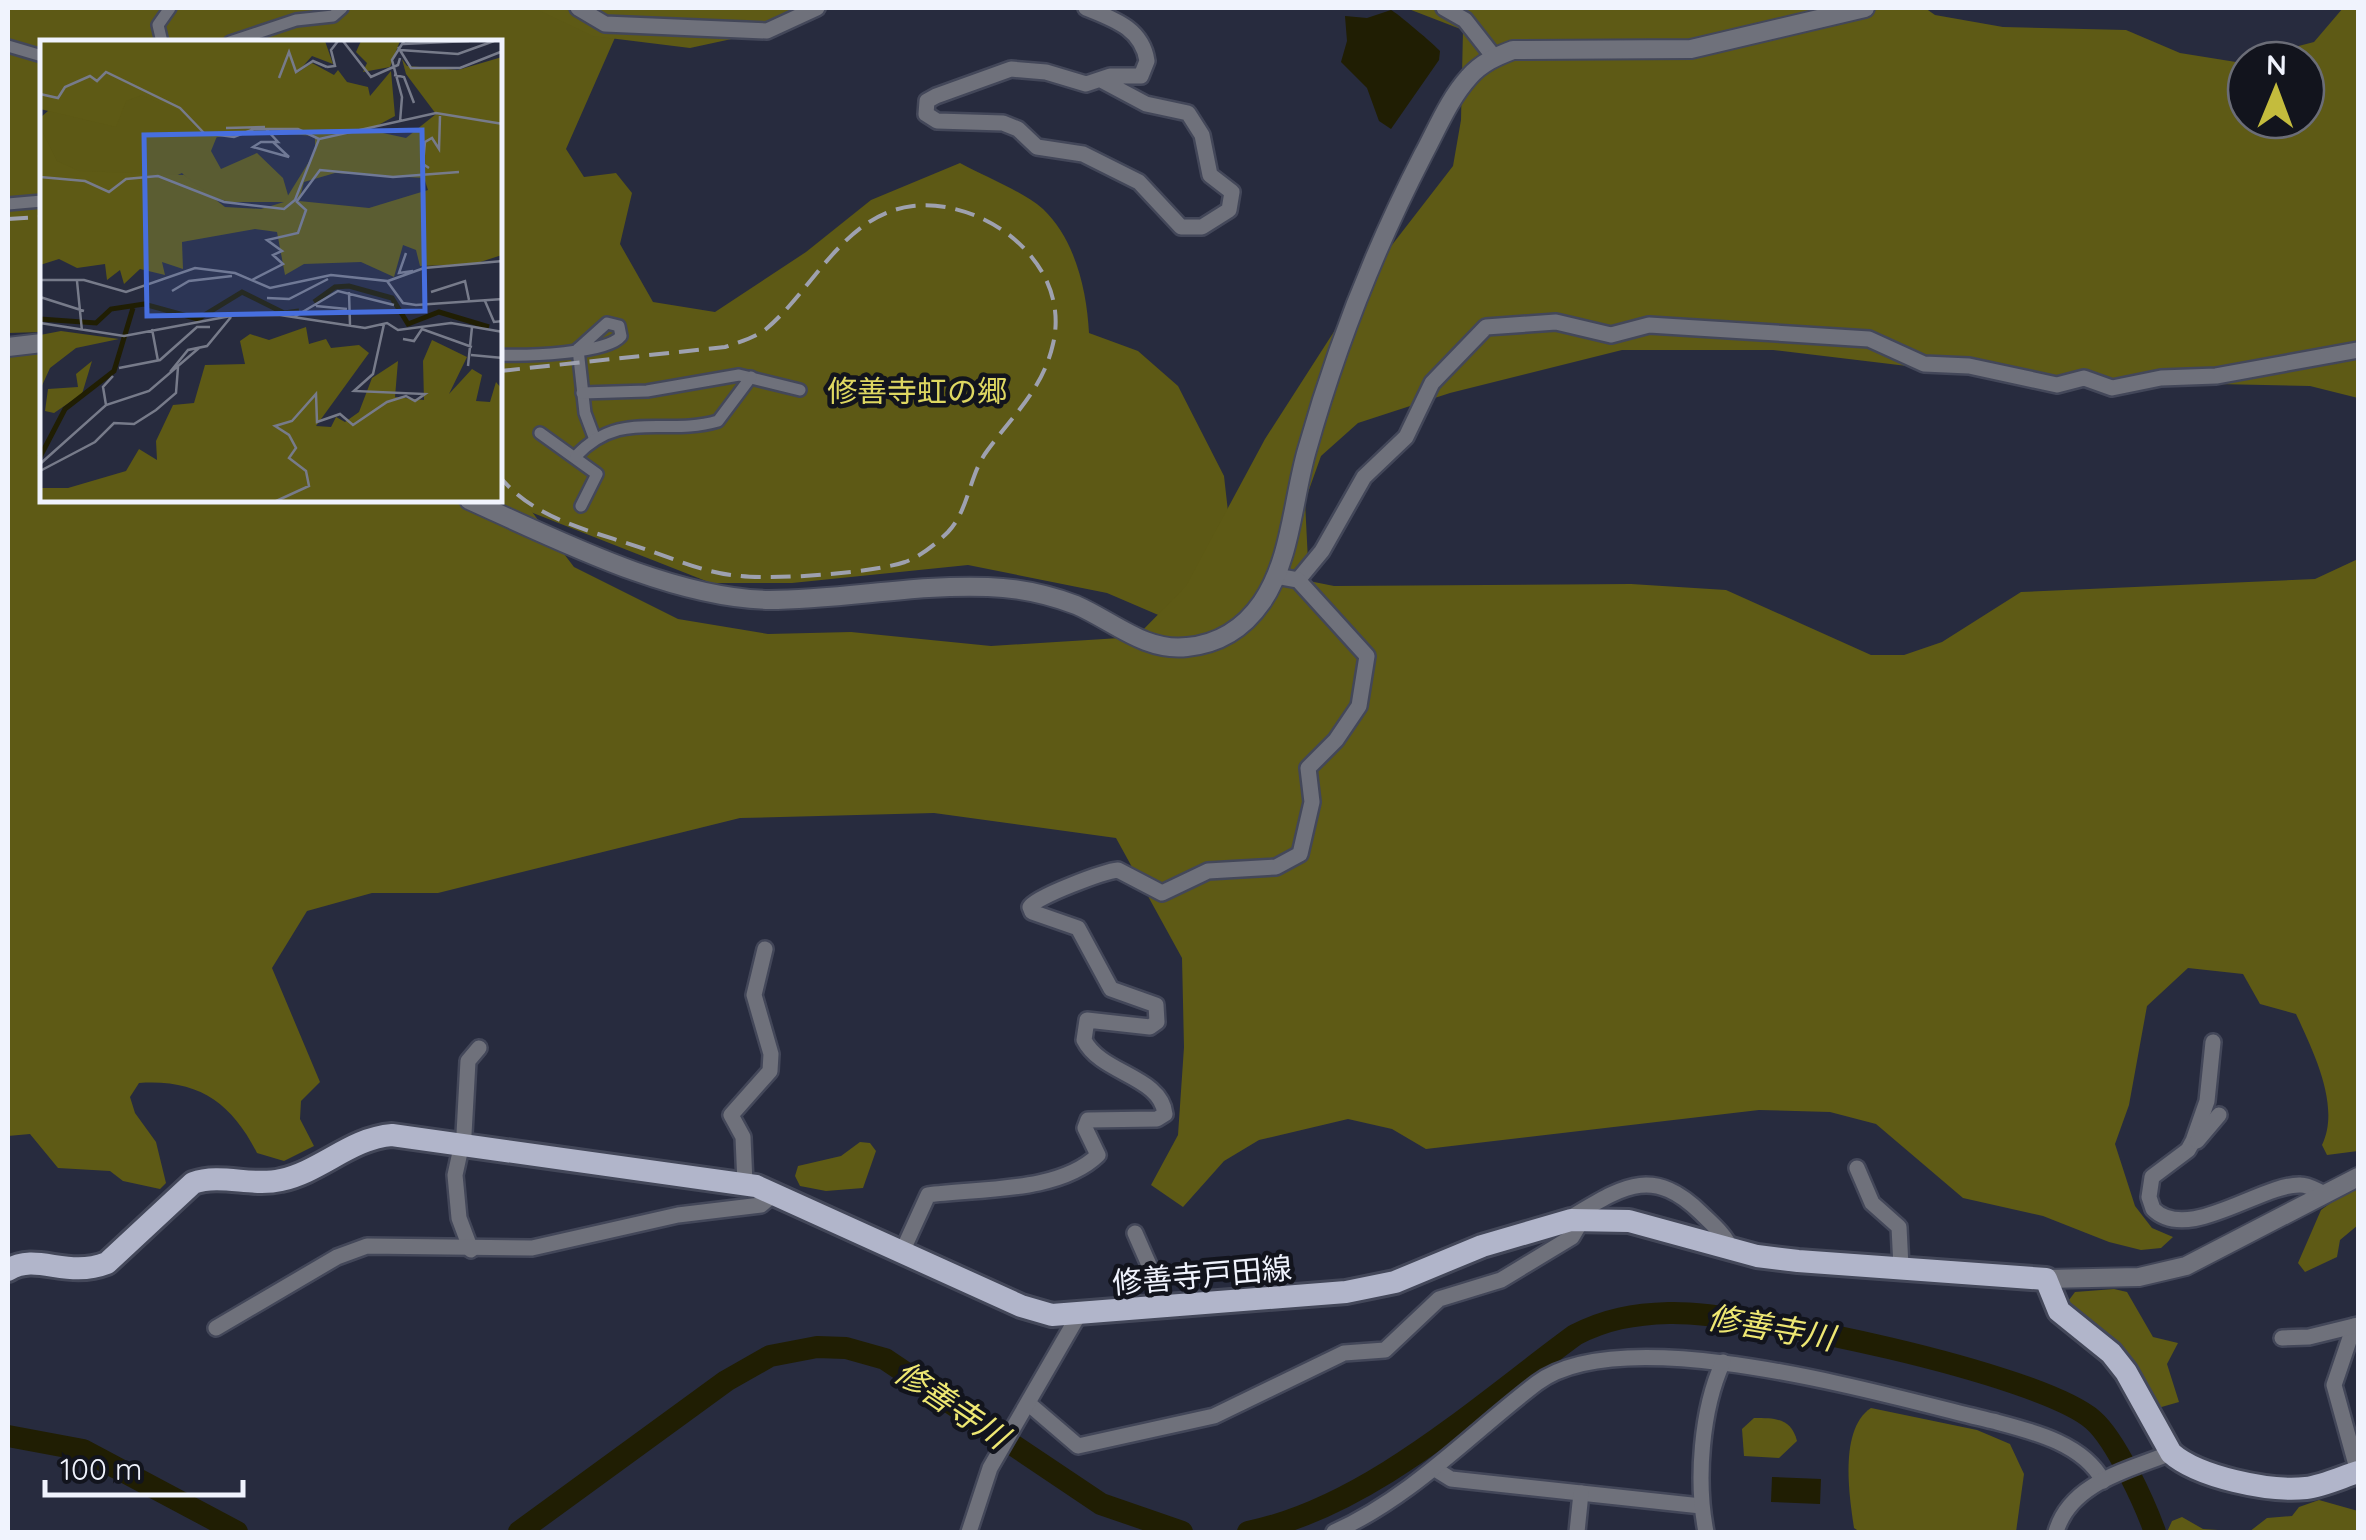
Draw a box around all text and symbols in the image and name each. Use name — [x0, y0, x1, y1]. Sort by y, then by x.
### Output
inset map — [40, 40, 502, 502]
north arrow — [2226, 40, 2326, 140]
text: N — [2266, 47, 2287, 82]
park label: 修善寺虹の郷 — [827, 372, 1007, 410]
street label: 修善寺戸田線 — [1111, 1248, 1293, 1302]
water label: 修善寺川 — [1704, 1296, 1840, 1358]
water label: 修善寺川 — [888, 1352, 1019, 1458]
scale bar — [45, 1435, 242, 1497]
text: 100 m — [60, 1450, 142, 1488]

